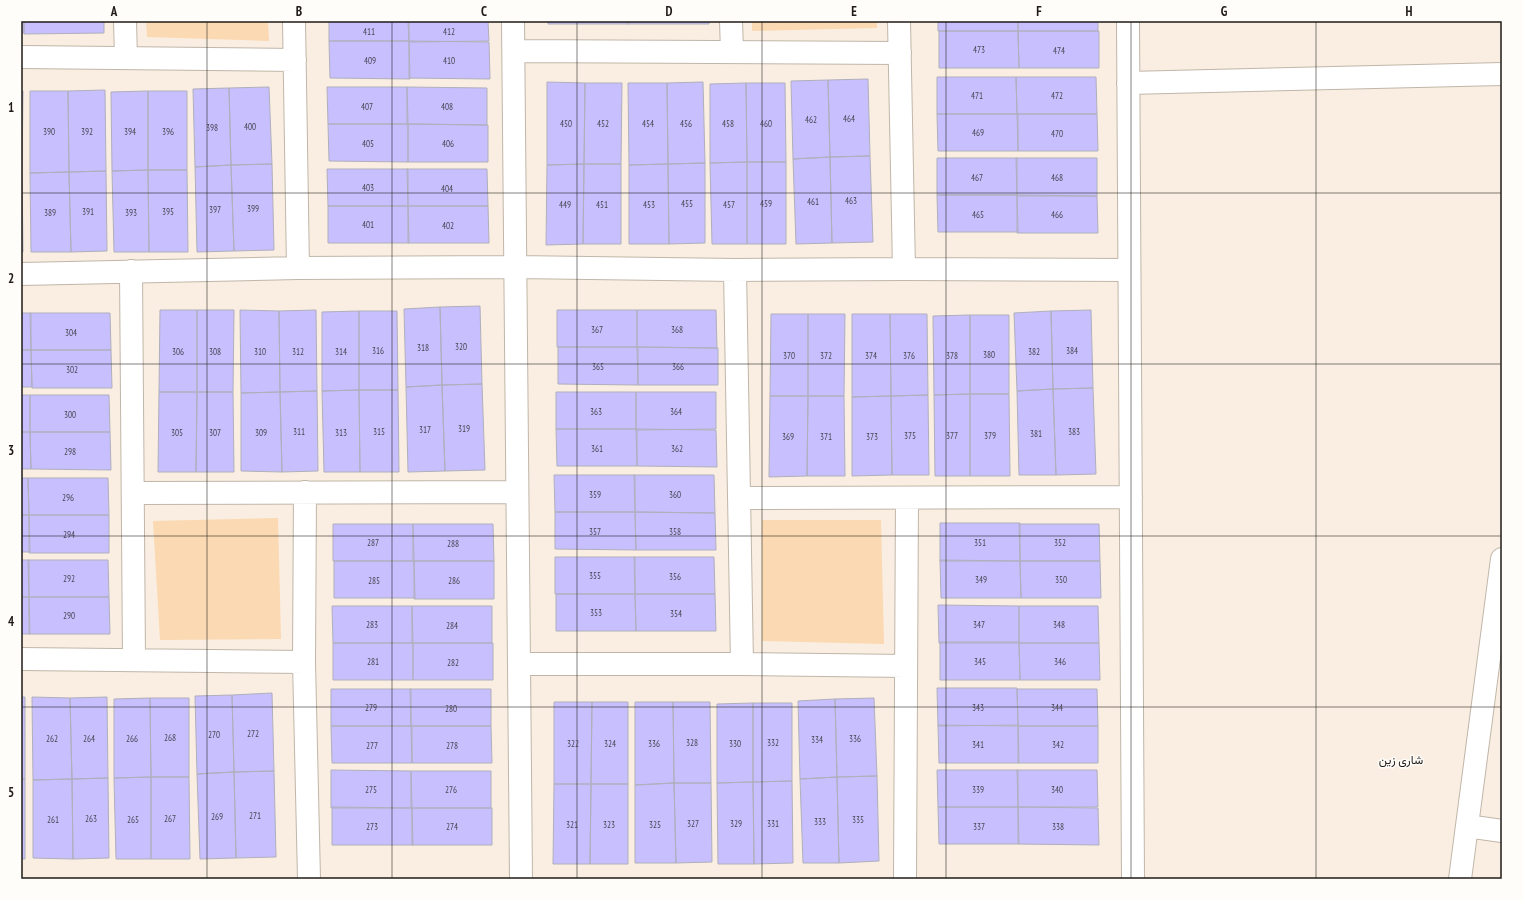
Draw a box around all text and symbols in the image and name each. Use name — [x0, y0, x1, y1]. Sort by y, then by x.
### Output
text: A — [110, 3, 118, 20]
text: B — [296, 3, 302, 20]
text: C — [481, 3, 487, 20]
text: D — [666, 3, 673, 20]
text: E — [851, 3, 857, 20]
text: F — [1036, 3, 1042, 20]
text: G — [1221, 3, 1228, 20]
text: H — [1406, 3, 1413, 20]
house number: 411 — [363, 26, 375, 37]
house number: 412 — [443, 26, 455, 37]
house number: 473 — [973, 44, 985, 55]
house number: 474 — [1053, 45, 1065, 56]
house number: 409 — [364, 55, 376, 66]
house number: 410 — [443, 55, 455, 66]
house number: 471 — [971, 90, 983, 101]
house number: 472 — [1051, 90, 1063, 101]
text: 1 — [8, 99, 14, 116]
house number: 407 — [361, 101, 373, 112]
house number: 408 — [441, 101, 453, 112]
house number: 464 — [843, 113, 855, 124]
house number: 462 — [805, 114, 817, 125]
house number: 450 — [560, 118, 572, 129]
house number: 452 — [597, 118, 609, 129]
house number: 454 — [642, 118, 654, 129]
house number: 456 — [680, 118, 692, 129]
house number: 458 — [722, 118, 734, 129]
house number: 460 — [760, 118, 772, 129]
house number: 400 — [244, 121, 256, 132]
house number: 398 — [206, 122, 218, 133]
house number: 390 — [43, 126, 55, 137]
house number: 392 — [81, 126, 93, 137]
house number: 394 — [124, 126, 136, 137]
house number: 396 — [162, 126, 174, 137]
house number: 469 — [972, 127, 984, 138]
house number: 470 — [1051, 128, 1063, 139]
house number: 405 — [362, 138, 374, 149]
house number: 406 — [442, 138, 454, 149]
house number: 467 — [971, 172, 983, 183]
house number: 468 — [1051, 172, 1063, 183]
house number: 403 — [362, 182, 374, 193]
house number: 404 — [441, 183, 453, 194]
house number: 463 — [845, 195, 857, 206]
house number: 461 — [807, 196, 819, 207]
house number: 455 — [681, 198, 693, 209]
house number: 459 — [760, 198, 772, 209]
house number: 449 — [559, 199, 571, 210]
house number: 451 — [596, 199, 608, 210]
house number: 453 — [643, 199, 655, 210]
house number: 457 — [723, 199, 735, 210]
house number: 399 — [247, 203, 259, 214]
house number: 397 — [209, 204, 221, 215]
house number: 391 — [82, 206, 94, 217]
house number: 395 — [162, 206, 174, 217]
house number: 389 — [44, 207, 56, 218]
house number: 393 — [125, 207, 137, 218]
house number: 465 — [972, 209, 984, 220]
house number: 466 — [1051, 209, 1063, 220]
house number: 401 — [362, 219, 374, 230]
house number: 402 — [442, 220, 454, 231]
text: 2 — [8, 270, 14, 287]
house number: 367 — [591, 324, 603, 335]
house number: 368 — [671, 324, 683, 335]
house number: 304 — [65, 327, 77, 338]
house number: 320 — [455, 341, 467, 352]
house number: 318 — [417, 342, 429, 353]
house number: 316 — [372, 345, 384, 356]
house number: 384 — [1066, 345, 1078, 356]
house number: 306 — [172, 346, 184, 357]
house number: 308 — [209, 346, 221, 357]
house number: 310 — [254, 346, 266, 357]
house number: 312 — [292, 346, 304, 357]
house number: 314 — [335, 346, 347, 357]
house number: 382 — [1028, 346, 1040, 357]
house number: 380 — [983, 349, 995, 360]
house number: 370 — [783, 350, 795, 361]
house number: 372 — [820, 350, 832, 361]
house number: 374 — [865, 350, 877, 361]
house number: 376 — [903, 350, 915, 361]
house number: 378 — [946, 350, 958, 361]
house number: 365 — [592, 361, 604, 372]
house number: 366 — [672, 361, 684, 372]
house number: 302 — [66, 364, 78, 375]
house number: 363 — [590, 406, 602, 417]
house number: 364 — [670, 406, 682, 417]
house number: 300 — [64, 409, 76, 420]
house number: 319 — [458, 423, 470, 434]
house number: 317 — [419, 424, 431, 435]
house number: 311 — [293, 426, 305, 437]
house number: 315 — [373, 426, 385, 437]
house number: 383 — [1068, 426, 1080, 437]
house number: 305 — [171, 427, 183, 438]
house number: 307 — [209, 427, 221, 438]
house number: 309 — [255, 427, 267, 438]
house number: 313 — [335, 427, 347, 438]
house number: 381 — [1030, 428, 1042, 439]
house number: 375 — [904, 430, 916, 441]
house number: 377 — [946, 430, 958, 441]
house number: 379 — [984, 430, 996, 441]
house number: 369 — [782, 431, 794, 442]
house number: 371 — [820, 431, 832, 442]
house number: 373 — [866, 431, 878, 442]
text: 3 — [8, 442, 14, 459]
house number: 361 — [591, 443, 603, 454]
house number: 362 — [671, 443, 683, 454]
house number: 298 — [64, 446, 76, 457]
house number: 359 — [589, 489, 601, 500]
house number: 360 — [669, 489, 681, 500]
house number: 296 — [62, 492, 74, 503]
house number: 357 — [589, 526, 601, 537]
house number: 358 — [669, 526, 681, 537]
house number: 294 — [63, 529, 75, 540]
house number: 287 — [367, 537, 379, 548]
house number: 351 — [974, 537, 986, 548]
house number: 352 — [1054, 537, 1066, 548]
house number: 288 — [447, 538, 459, 549]
house number: 355 — [589, 570, 601, 581]
house number: 356 — [669, 571, 681, 582]
house number: 292 — [63, 573, 75, 584]
house number: 349 — [975, 574, 987, 585]
house number: 350 — [1055, 574, 1067, 585]
house number: 285 — [368, 575, 380, 586]
house number: 286 — [448, 575, 460, 586]
house number: 353 — [590, 607, 602, 618]
house number: 354 — [670, 608, 682, 619]
house number: 290 — [63, 610, 75, 621]
text: 4 — [8, 613, 15, 630]
house number: 283 — [366, 619, 378, 630]
house number: 347 — [973, 619, 985, 630]
house number: 348 — [1053, 619, 1065, 630]
house number: 284 — [446, 620, 458, 631]
house number: 281 — [367, 656, 379, 667]
house number: 345 — [974, 656, 986, 667]
house number: 346 — [1054, 656, 1066, 667]
house number: 282 — [447, 657, 459, 668]
house number: 279 — [365, 702, 377, 713]
house number: 343 — [972, 702, 984, 713]
house number: 344 — [1051, 702, 1063, 713]
house number: 280 — [445, 703, 457, 714]
house number: 272 — [247, 728, 259, 739]
house number: 270 — [208, 729, 220, 740]
house number: 268 — [164, 732, 176, 743]
house number: 262 — [46, 733, 58, 744]
house number: 264 — [83, 733, 95, 744]
house number: 266 — [126, 733, 138, 744]
house number: 336 — [849, 733, 861, 744]
house number: 334 — [811, 734, 823, 745]
house number: 328 — [686, 737, 698, 748]
house number: 332 — [767, 737, 779, 748]
house number: 322 — [567, 738, 579, 749]
house number: 324 — [604, 738, 616, 749]
house number: 336 — [648, 738, 660, 749]
house number: 330 — [729, 738, 741, 749]
house number: 341 — [972, 739, 984, 750]
house number: 342 — [1052, 739, 1064, 750]
house number: 277 — [366, 740, 378, 751]
house number: 278 — [446, 740, 458, 751]
district label: شاری زین — [1379, 752, 1423, 768]
text: 5 — [8, 784, 14, 801]
house number: 275 — [365, 784, 377, 795]
house number: 276 — [445, 784, 457, 795]
house number: 339 — [972, 784, 984, 795]
house number: 340 — [1051, 784, 1063, 795]
house number: 271 — [249, 810, 261, 821]
house number: 269 — [211, 811, 223, 822]
house number: 263 — [85, 813, 97, 824]
house number: 267 — [164, 813, 176, 824]
house number: 261 — [47, 814, 59, 825]
house number: 265 — [127, 814, 139, 825]
house number: 335 — [852, 814, 864, 825]
house number: 333 — [814, 816, 826, 827]
house number: 327 — [687, 818, 699, 829]
house number: 329 — [730, 818, 742, 829]
house number: 331 — [767, 818, 779, 829]
house number: 321 — [566, 819, 578, 830]
house number: 323 — [603, 819, 615, 830]
house number: 325 — [649, 819, 661, 830]
house number: 273 — [366, 821, 378, 832]
house number: 274 — [446, 821, 458, 832]
house number: 337 — [973, 821, 985, 832]
house number: 338 — [1052, 821, 1064, 832]

